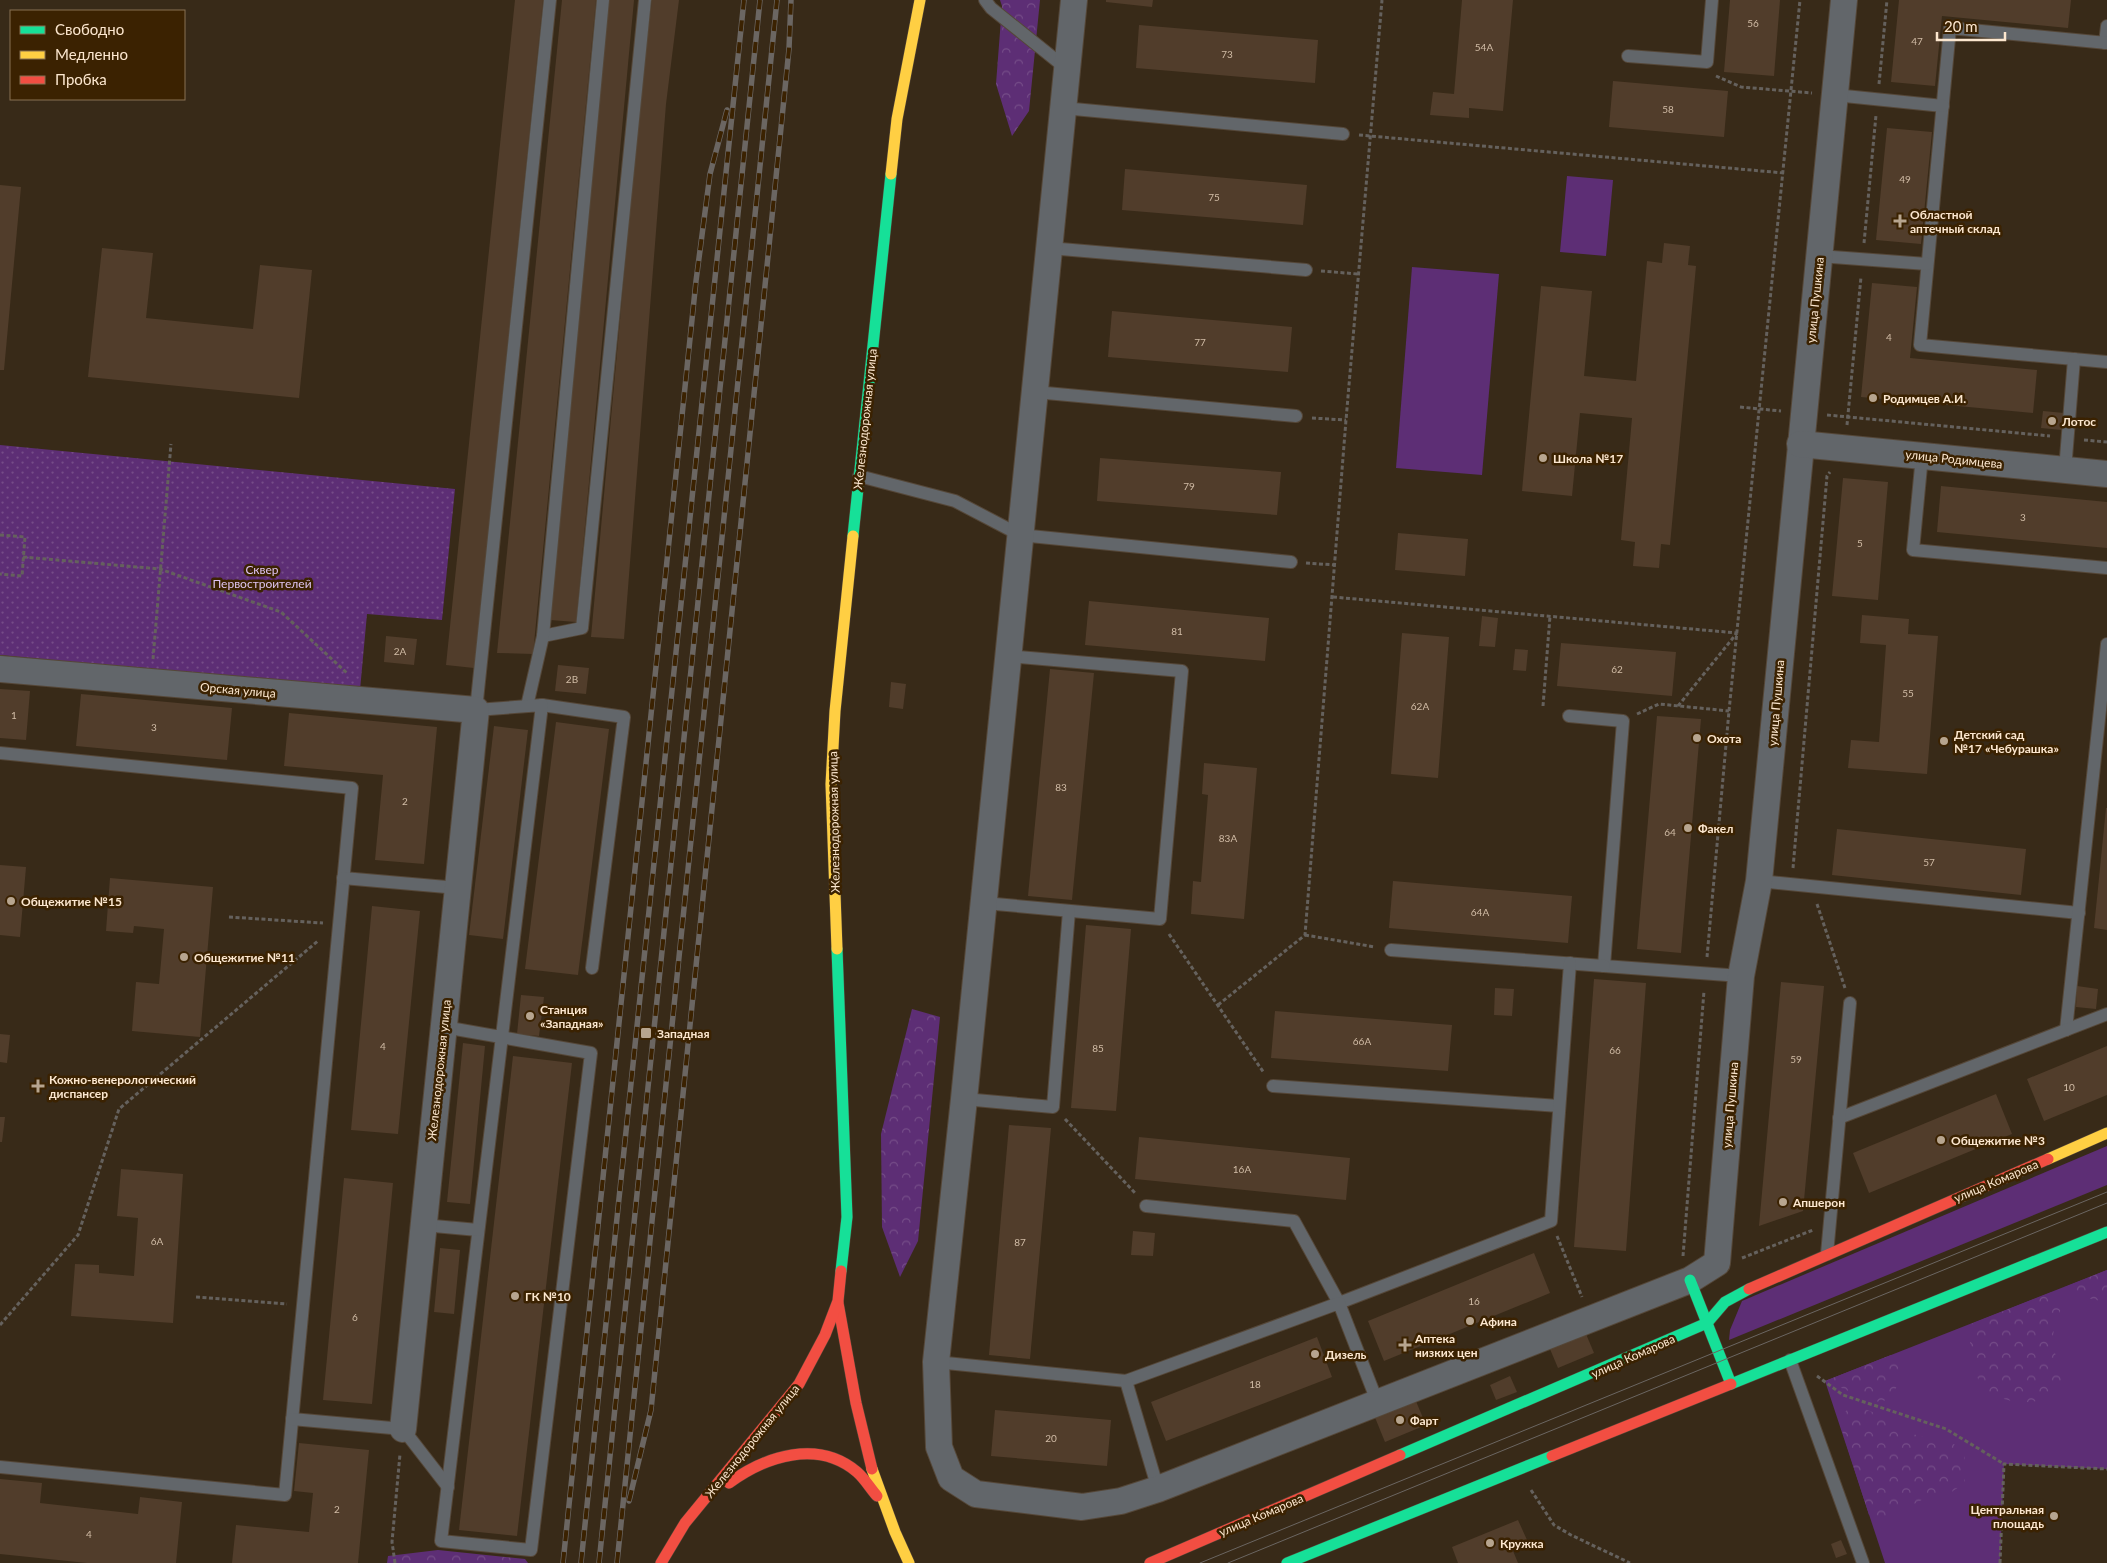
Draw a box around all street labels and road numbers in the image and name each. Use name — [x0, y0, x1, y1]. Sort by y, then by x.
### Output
street label: улица Пушкина — [1803, 256, 1827, 344]
street label: Железнодорожная улица — [850, 348, 880, 490]
street label: улица Родимцева — [1905, 446, 2003, 472]
street label: улица Пушкина — [1765, 659, 1787, 747]
street label: Орская улица — [200, 679, 276, 701]
street label: Железнодорожная улица — [825, 751, 843, 893]
street label: Железнодорожная улица — [424, 999, 454, 1141]
street label: улица Пушкина — [1719, 1061, 1741, 1149]
street label: улица Комарова — [1952, 1156, 2040, 1206]
street label: улица Комарова — [1589, 1331, 1677, 1381]
street label: Железнодорожная улица — [702, 1381, 802, 1501]
street label: улица Комарова — [1217, 1490, 1305, 1540]

